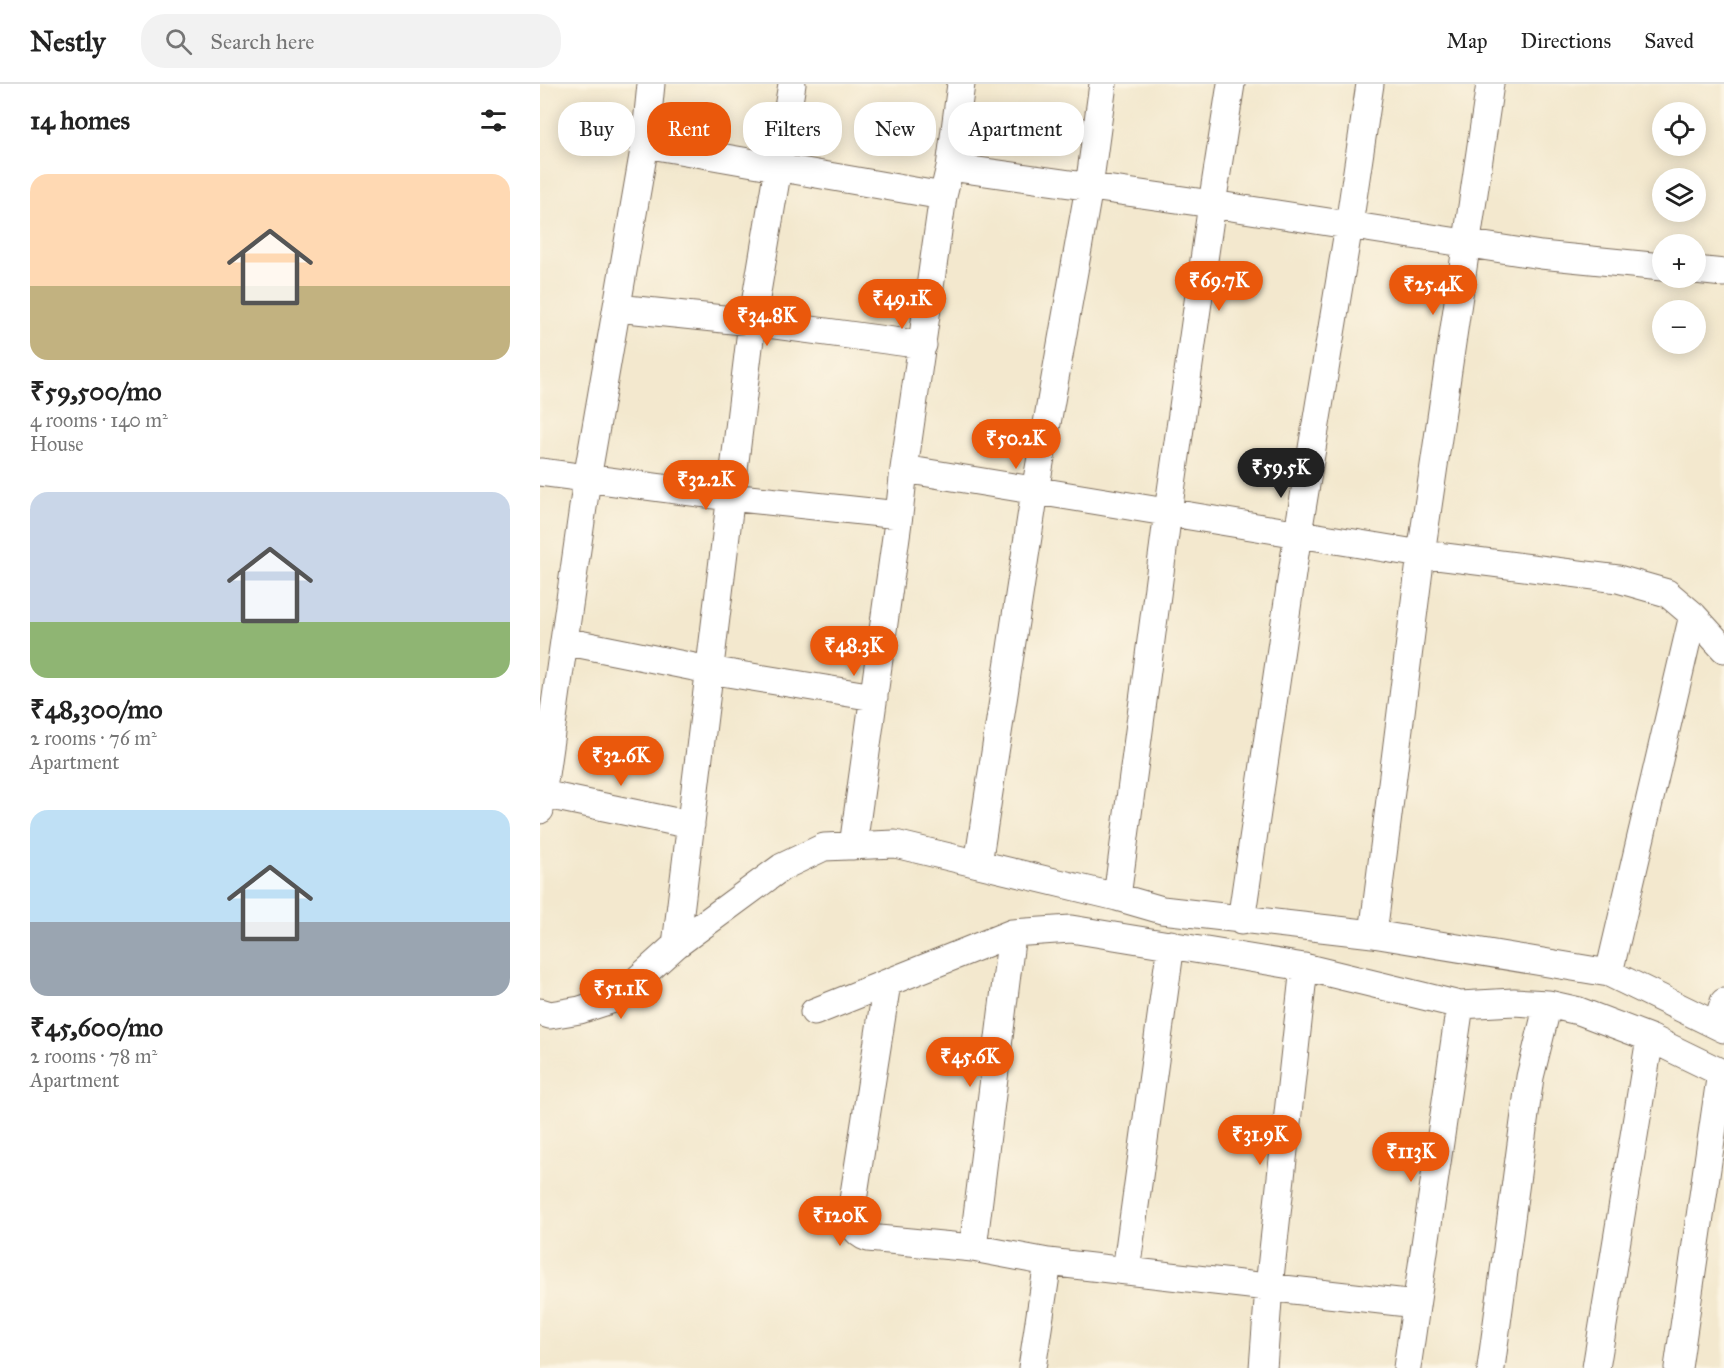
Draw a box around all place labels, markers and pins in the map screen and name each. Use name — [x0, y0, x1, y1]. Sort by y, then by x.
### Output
pin: ₹69.7K — [1170, 261, 1268, 312]
pin: ₹25.4K — [1384, 265, 1482, 316]
pin: ₹49.1K — [853, 279, 951, 330]
pin: ₹34.8K — [718, 296, 816, 347]
pin: ₹50.2K — [967, 419, 1065, 470]
pin: ₹59.5K — [1232, 448, 1330, 499]
pin: ₹32.2K — [657, 460, 755, 511]
pin: ₹48.3K — [805, 626, 903, 677]
pin: ₹32.6K — [572, 736, 670, 787]
pin: ₹51.1K — [572, 969, 670, 1020]
pin: ₹45.6K — [921, 1037, 1019, 1088]
pin: ₹31.9K — [1211, 1115, 1309, 1166]
pin: ₹113K — [1369, 1132, 1453, 1183]
pin: ₹120K — [798, 1196, 882, 1247]

